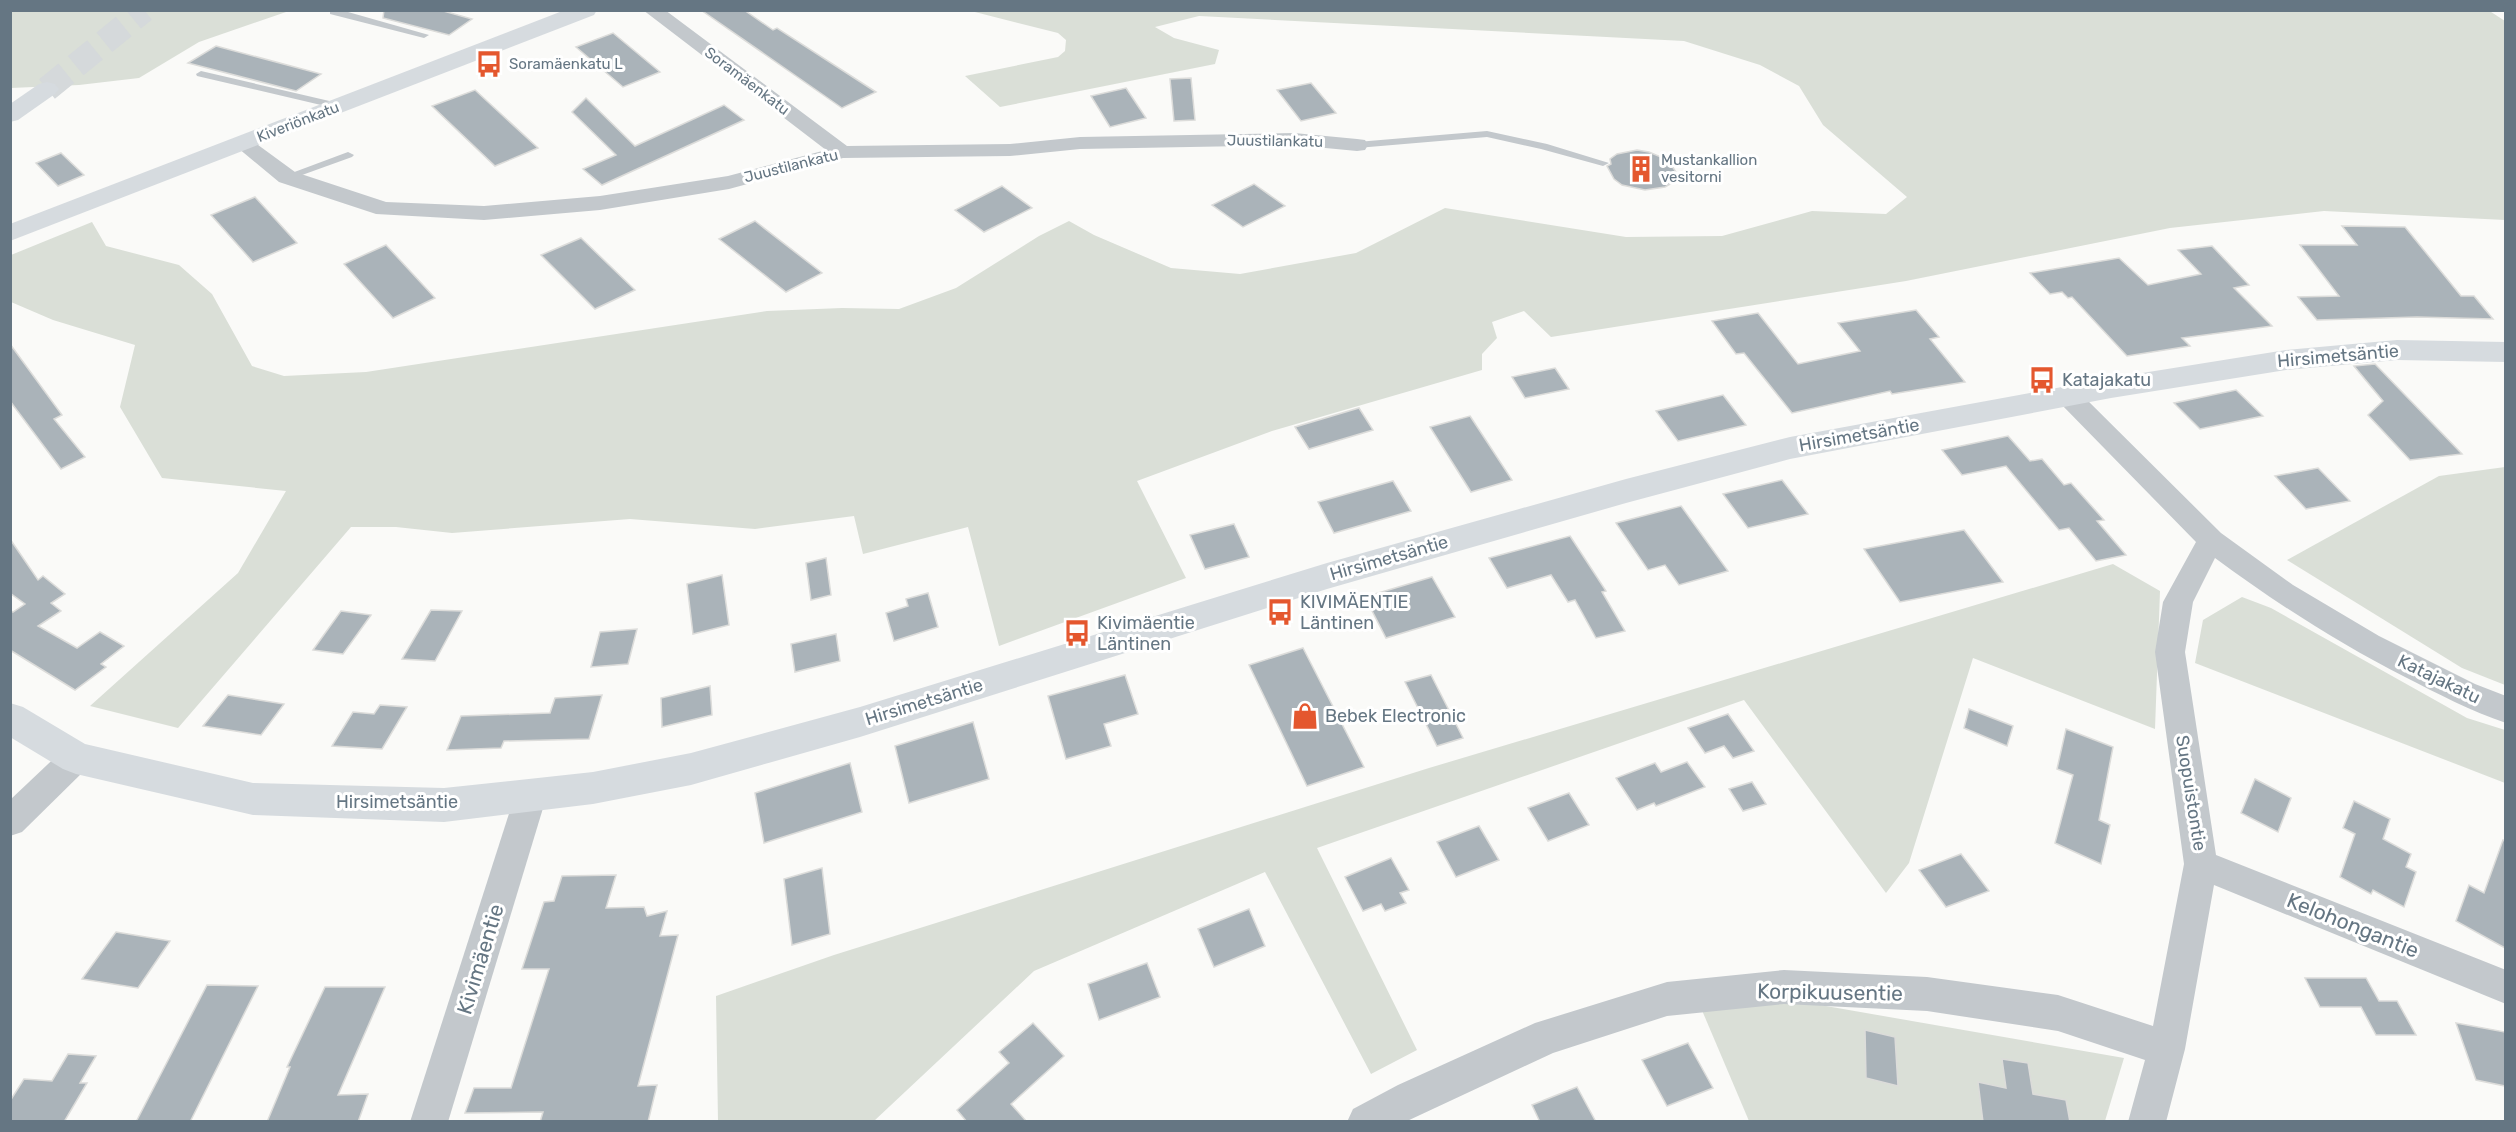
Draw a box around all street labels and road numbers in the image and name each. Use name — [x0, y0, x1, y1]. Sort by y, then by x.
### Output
street label: Soramäenkatu — [701, 43, 793, 119]
street label: Kiveriönkatu — [254, 98, 342, 146]
street label: Juustilankatu — [1227, 131, 1323, 151]
street label: Juustilankatu — [742, 146, 840, 186]
street label: Hirsimetsäntie — [2276, 340, 2400, 372]
street label: Hirsimetsäntie — [1797, 414, 1921, 456]
street label: Hirsimetsäntie — [1327, 531, 1451, 585]
street label: Katajakatu — [2394, 650, 2484, 708]
street label: Hirsimetsäntie — [862, 674, 986, 730]
street label: Suopuistontie — [2171, 733, 2211, 853]
street label: Hirsimetsäntie — [336, 791, 458, 813]
street label: Kelohongantie — [2283, 887, 2423, 963]
street label: Kivimäentie — [451, 901, 509, 1017]
street label: Korpikuusentie — [1757, 978, 1903, 1006]

